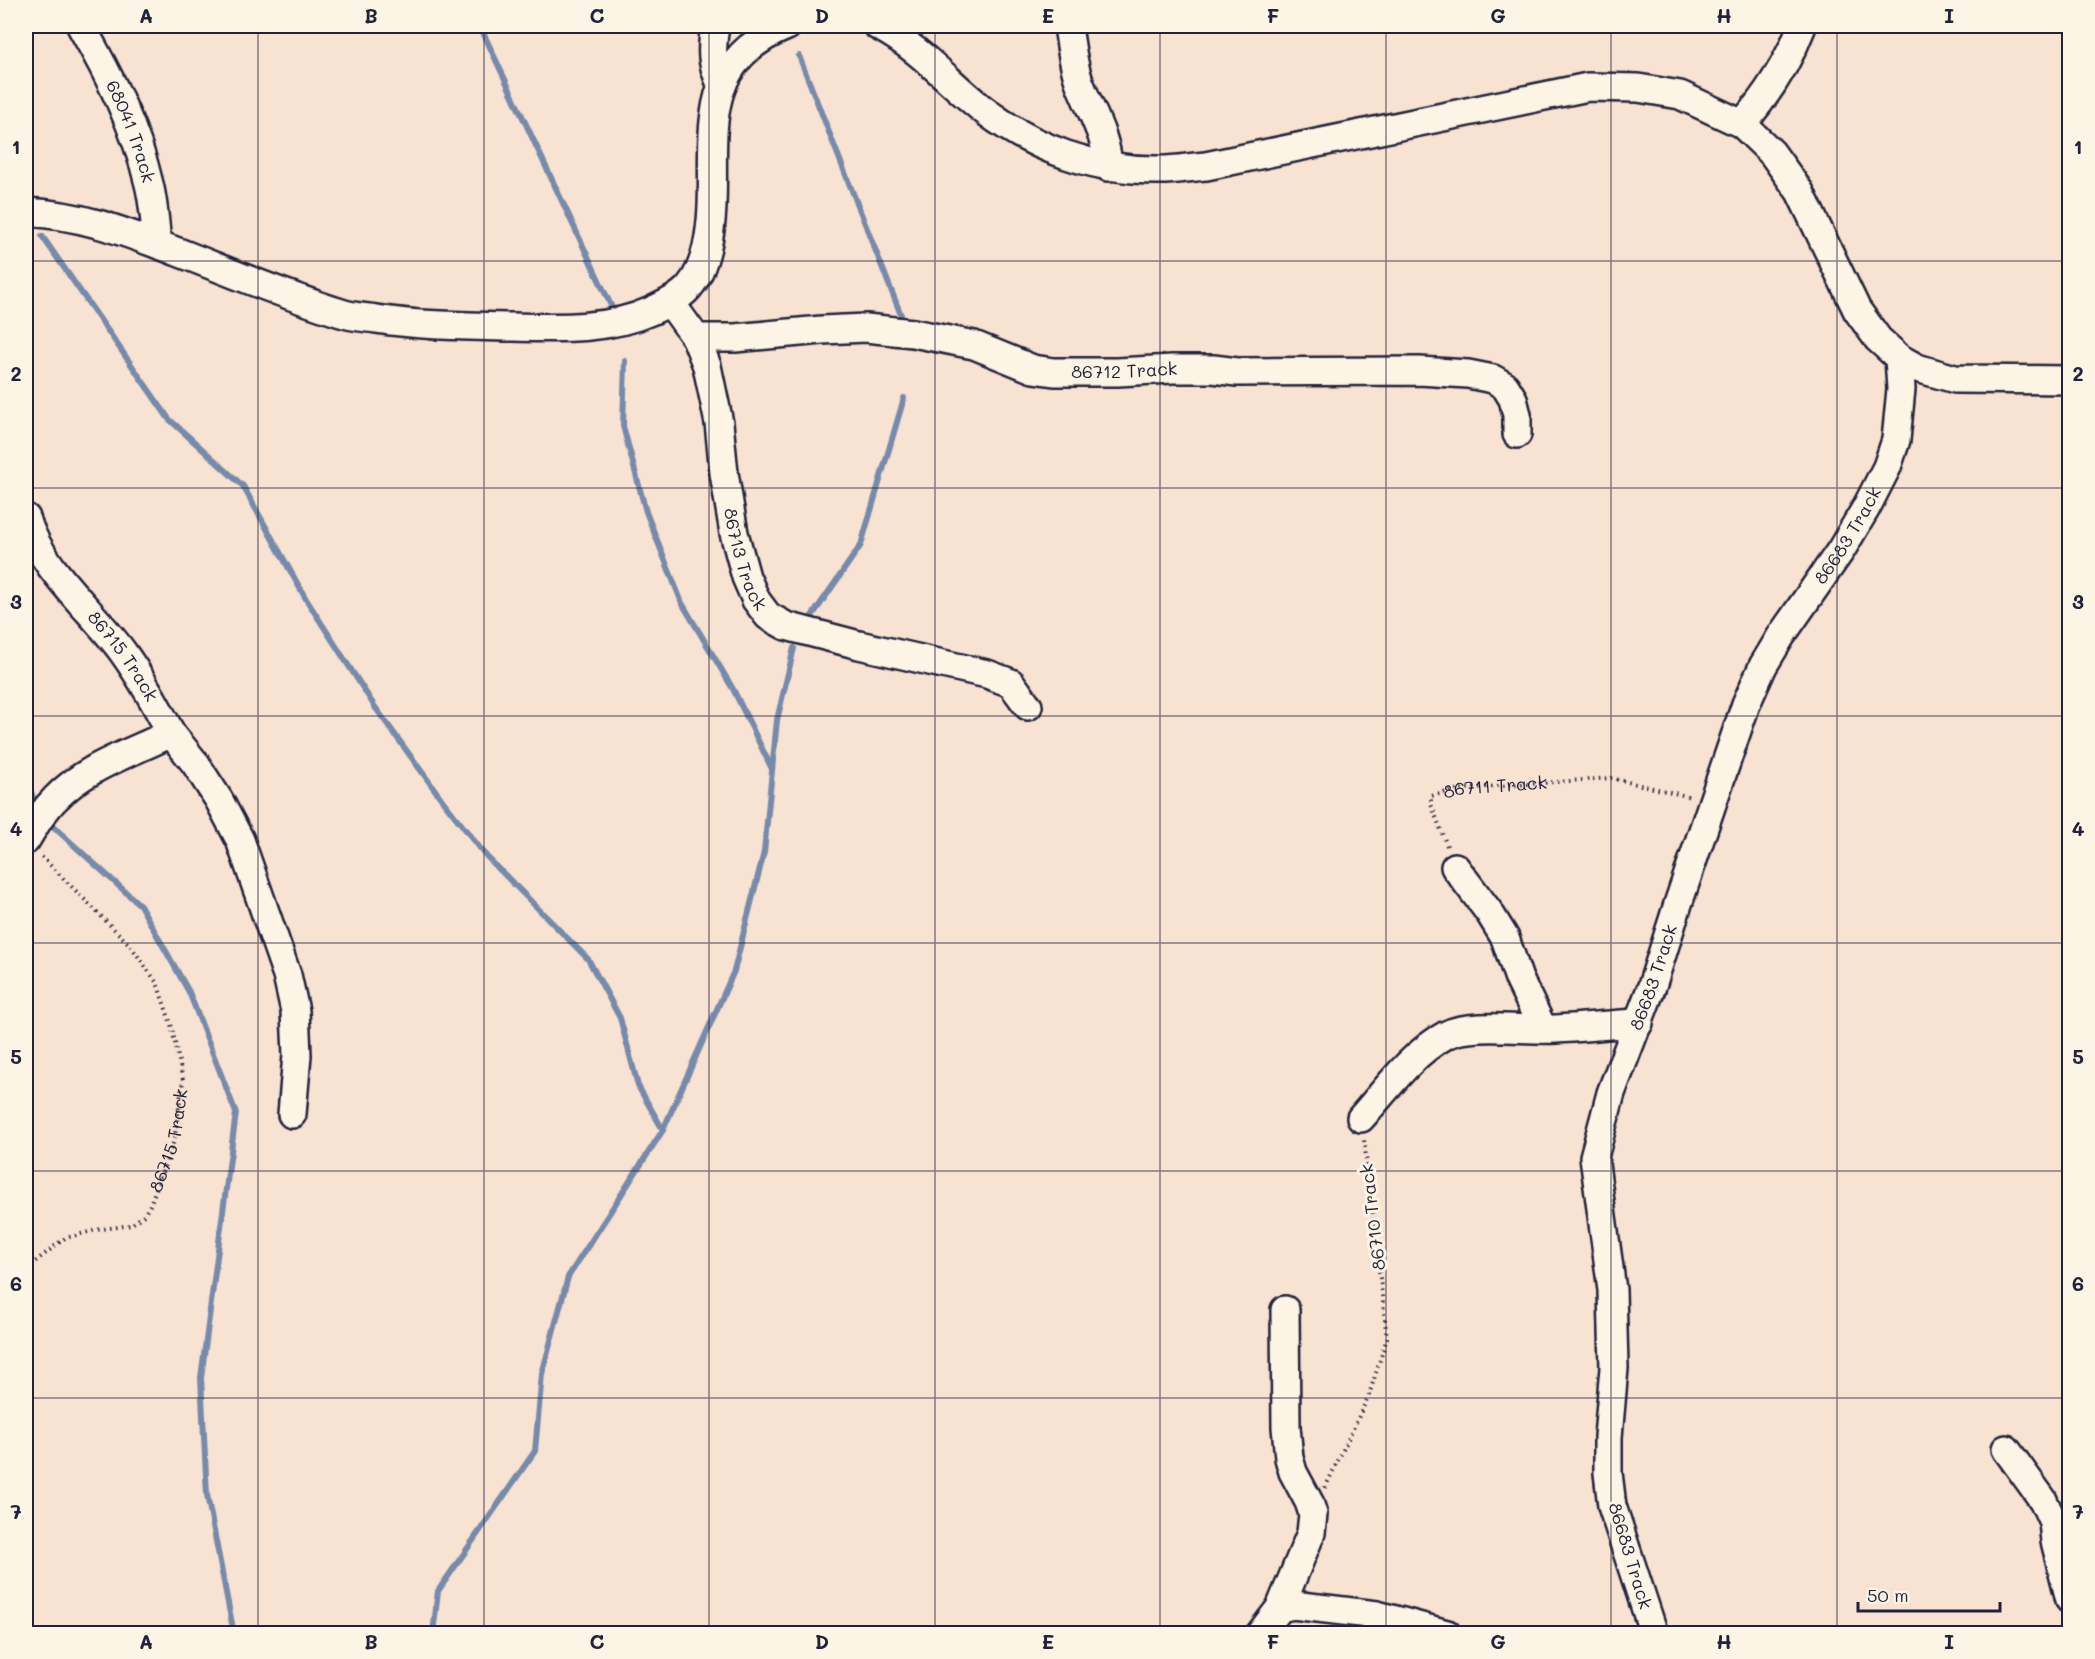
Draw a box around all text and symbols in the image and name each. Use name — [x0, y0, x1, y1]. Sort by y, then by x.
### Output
text: A — [139, 2, 153, 28]
text: B — [364, 2, 378, 28]
text: C — [590, 2, 605, 28]
text: D — [815, 2, 829, 28]
text: E — [1042, 2, 1054, 28]
text: F — [1267, 2, 1280, 28]
text: G — [1490, 2, 1506, 28]
text: H — [1716, 2, 1732, 28]
text: I — [1944, 2, 1954, 28]
street label: 68041 Track — [101, 76, 161, 185]
text: 1 — [12, 133, 20, 159]
text: 1 — [2074, 133, 2082, 159]
street label: 86712 Track — [1071, 356, 1178, 383]
text: 2 — [10, 360, 22, 386]
text: 2 — [2072, 360, 2084, 386]
street label: 86683 Track — [1808, 482, 1886, 588]
street label: 86713 Track — [719, 506, 773, 615]
text: 3 — [10, 588, 22, 614]
text: 3 — [2072, 588, 2084, 614]
street label: 86715 Track — [83, 605, 164, 705]
street label: 86711 Track — [1440, 770, 1548, 804]
text: 4 — [10, 815, 23, 841]
text: 4 — [2072, 815, 2085, 841]
street label: 86683 Track — [1623, 921, 1682, 1033]
text: 5 — [10, 1043, 22, 1069]
text: 5 — [2072, 1043, 2084, 1069]
street label: 86715 Track — [143, 1087, 193, 1195]
street label: 86710 Track — [1354, 1163, 1390, 1272]
text: 6 — [10, 1270, 22, 1296]
text: 6 — [2072, 1270, 2084, 1296]
text: 7 — [10, 1498, 22, 1524]
text: 7 — [2072, 1498, 2084, 1524]
street label: 86683 Track — [1603, 1499, 1659, 1612]
scale bar — [1858, 1575, 2000, 1613]
text: 50 m — [1867, 1583, 1909, 1607]
text: A — [139, 1628, 153, 1654]
text: B — [364, 1628, 378, 1654]
text: C — [590, 1628, 605, 1654]
text: D — [815, 1628, 829, 1654]
text: E — [1042, 1628, 1054, 1654]
text: F — [1267, 1628, 1280, 1654]
text: G — [1490, 1628, 1506, 1654]
text: H — [1716, 1628, 1732, 1654]
text: I — [1944, 1628, 1954, 1654]

